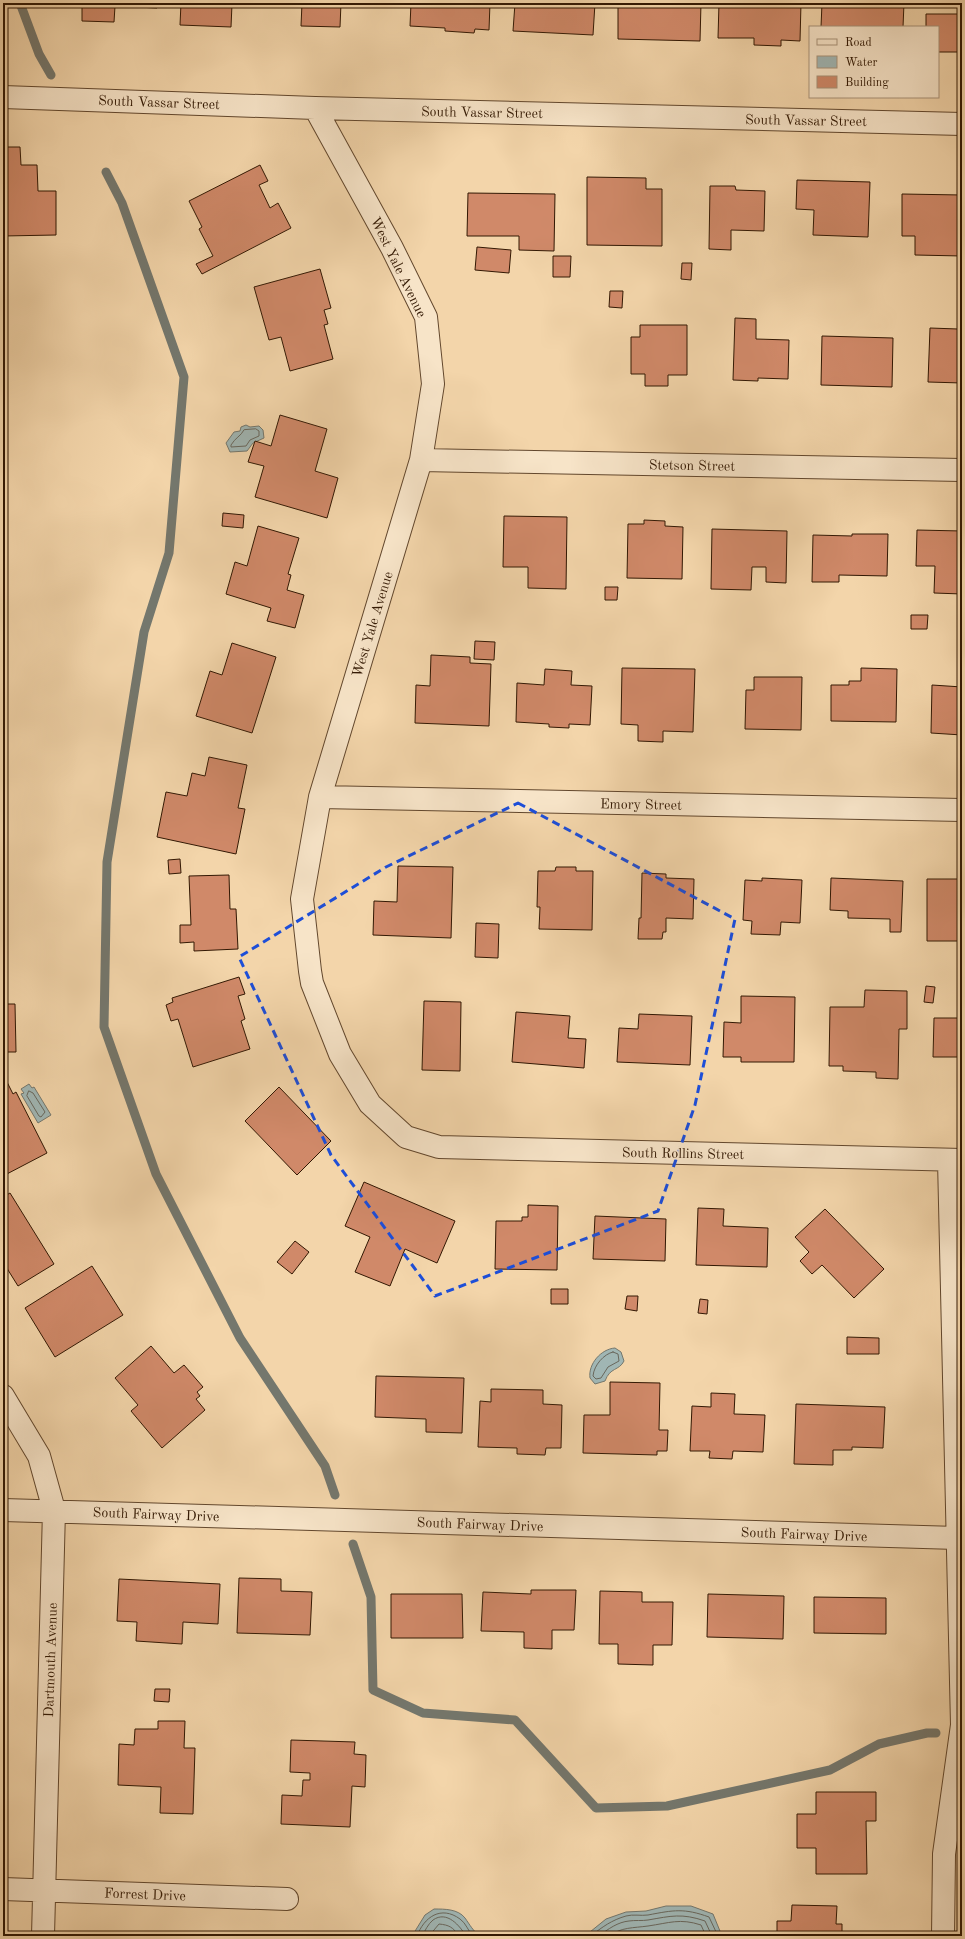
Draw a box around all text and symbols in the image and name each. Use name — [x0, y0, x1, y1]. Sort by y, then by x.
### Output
legend — [809, 26, 939, 98]
text: Road — [845, 37, 872, 49]
text: Water — [845, 57, 878, 69]
text: Building — [845, 77, 889, 89]
street label: South Vassar Street — [98, 94, 220, 112]
street label: South Vassar Street — [421, 105, 543, 121]
street label: South Vassar Street — [745, 113, 867, 129]
street label: West Yale Avenue — [368, 215, 428, 320]
street label: Stetson Street — [649, 458, 735, 474]
street label: West Yale Avenue — [350, 570, 396, 679]
street label: Emory Street — [600, 797, 682, 813]
street label: South Rollins Street — [622, 1146, 744, 1162]
street label: South Fairway Drive — [92, 1506, 219, 1524]
street label: South Fairway Drive — [416, 1516, 543, 1534]
street label: South Fairway Drive — [740, 1526, 867, 1544]
street label: Dartmouth Avenue — [42, 1602, 60, 1718]
street label: Forrest Drive — [104, 1887, 186, 1903]

